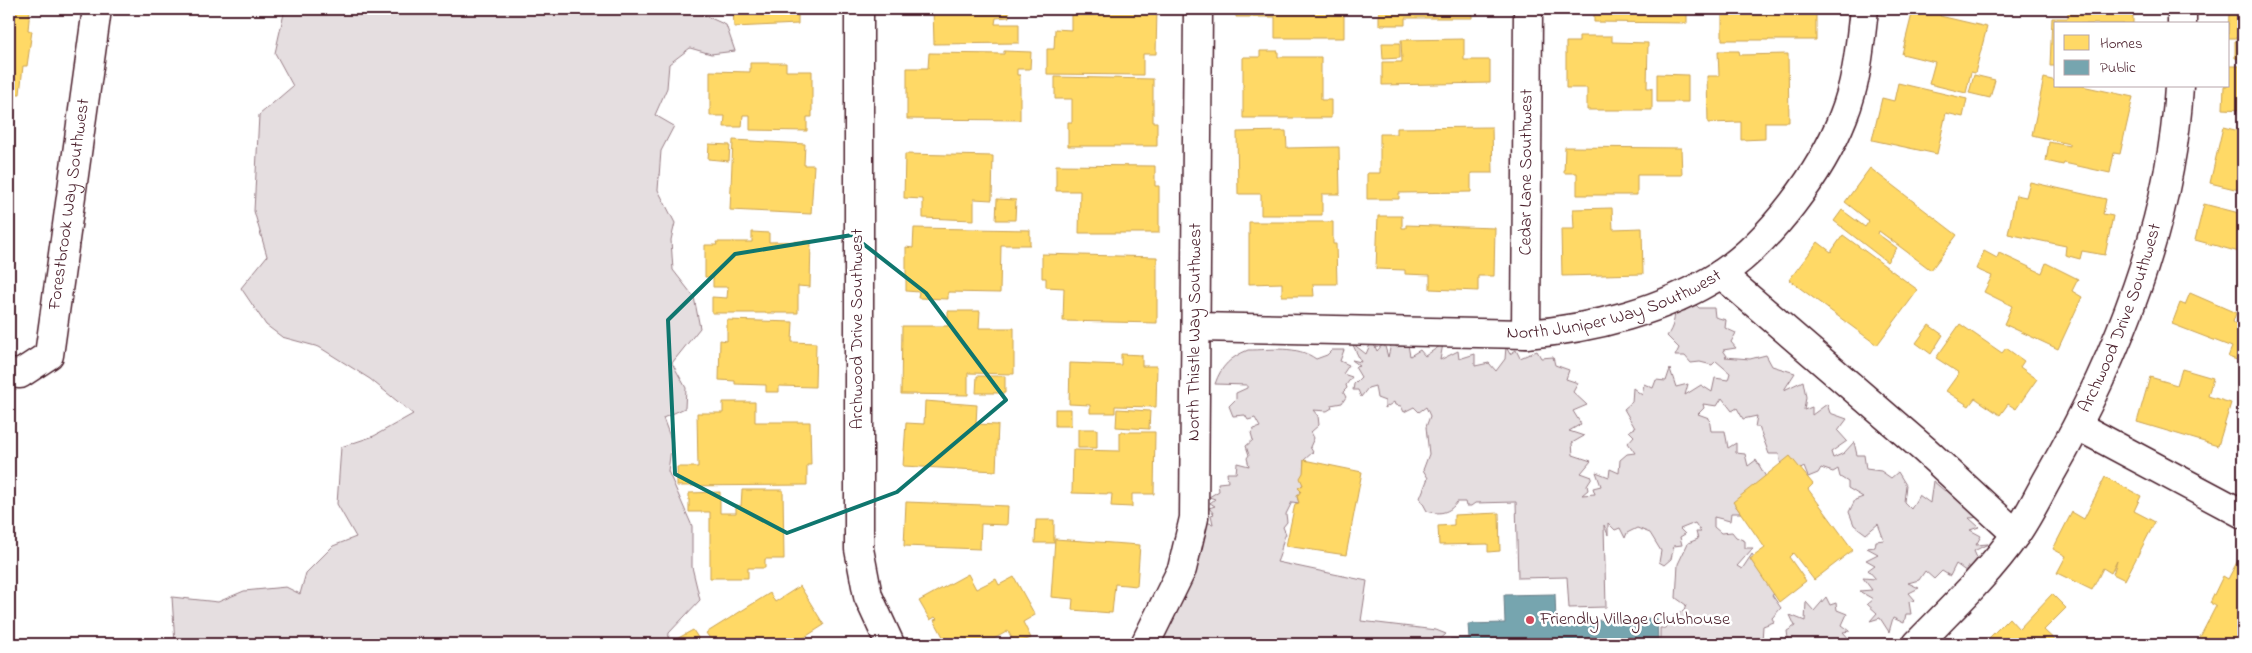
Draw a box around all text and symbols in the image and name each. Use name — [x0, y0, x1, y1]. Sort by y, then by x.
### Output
legend — [2054, 22, 2230, 88]
text: Homes — [2100, 33, 2143, 55]
text: Public — [2100, 57, 2136, 79]
street label: Cedar Lane Southwest — [1513, 89, 1541, 255]
street label: Forestbrook Way Southwest — [42, 97, 97, 313]
street label: Archwood Drive Southwest — [2073, 221, 2169, 417]
street label: North Thistle Way Southwest — [1182, 223, 1209, 441]
street label: Archwood Drive Southwest — [845, 228, 871, 430]
street label: North Juniper Way Southwest — [1506, 263, 1727, 347]
place label: Friendly Village Clubhouse — [1539, 607, 1731, 634]
marker: Friendly Village Clubhouse — [1524, 614, 1536, 626]

